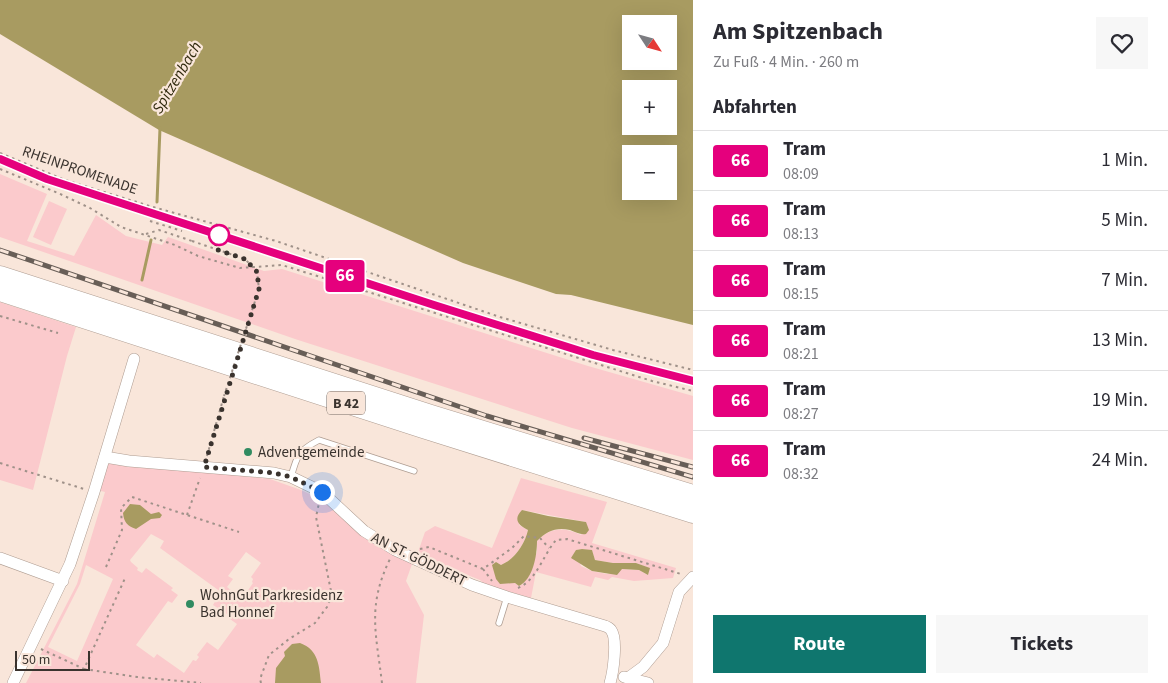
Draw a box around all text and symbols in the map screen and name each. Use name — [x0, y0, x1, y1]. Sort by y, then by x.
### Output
text: Am Spitzenbach — [713, 14, 883, 49]
north arrow — [622, 15, 678, 70]
map controls — [622, 15, 677, 200]
button: heart — [1096, 17, 1148, 69]
water label: Spitzenbach — [147, 37, 207, 118]
text: Zu Fuß · 4 Min. · 260 m — [713, 51, 859, 73]
button: + — [622, 80, 677, 135]
text: Abfahrten — [713, 94, 797, 121]
text: Tram — [783, 136, 826, 163]
street label: RHEINPROMENADE — [19, 141, 140, 200]
button: − — [622, 145, 677, 200]
text: 1 Min. — [1101, 147, 1148, 174]
text: 66 — [731, 148, 750, 173]
text: 08:09 — [783, 163, 819, 185]
text: Tram — [783, 196, 826, 223]
text: 5 Min. — [1101, 207, 1148, 234]
text: 66 — [731, 208, 750, 233]
text: 08:13 — [783, 223, 819, 245]
unlabelled marker — [208, 224, 230, 246]
text: Tram — [783, 256, 826, 283]
line badge: 66 — [322, 260, 368, 292]
text: 66 — [335, 263, 355, 288]
text: 7 Min. — [1101, 267, 1148, 294]
text: 66 — [731, 268, 750, 293]
text: 08:15 — [783, 283, 819, 305]
text: Tram — [783, 316, 826, 343]
text: 13 Min. — [1092, 327, 1148, 354]
text: 66 — [731, 328, 750, 353]
text: 08:21 — [783, 343, 819, 365]
text: Tram — [783, 376, 826, 403]
text: 19 Min. — [1092, 387, 1148, 414]
text: 66 — [731, 388, 750, 413]
road number: B 42 — [327, 392, 365, 414]
text: 08:27 — [783, 403, 819, 425]
text: Tram — [783, 436, 826, 463]
place label: Adventgemeinde — [258, 442, 364, 463]
marker: Adventgemeinde — [242, 446, 254, 458]
text: 24 Min. — [1092, 447, 1148, 474]
text: 66 — [731, 448, 750, 473]
text: 08:32 — [783, 463, 819, 485]
your location — [310, 480, 335, 505]
street label: AN ST. GÖDDERT — [368, 527, 470, 592]
place label: WohnGut Parkresidenz Bad Honnef — [200, 585, 343, 623]
marker: WohnGut Parkresidenz Bad Honnef — [184, 598, 196, 610]
button: Route — [713, 615, 926, 673]
button: Tickets — [936, 615, 1148, 673]
scale bar — [15, 648, 90, 671]
text: 50 m — [22, 650, 50, 670]

